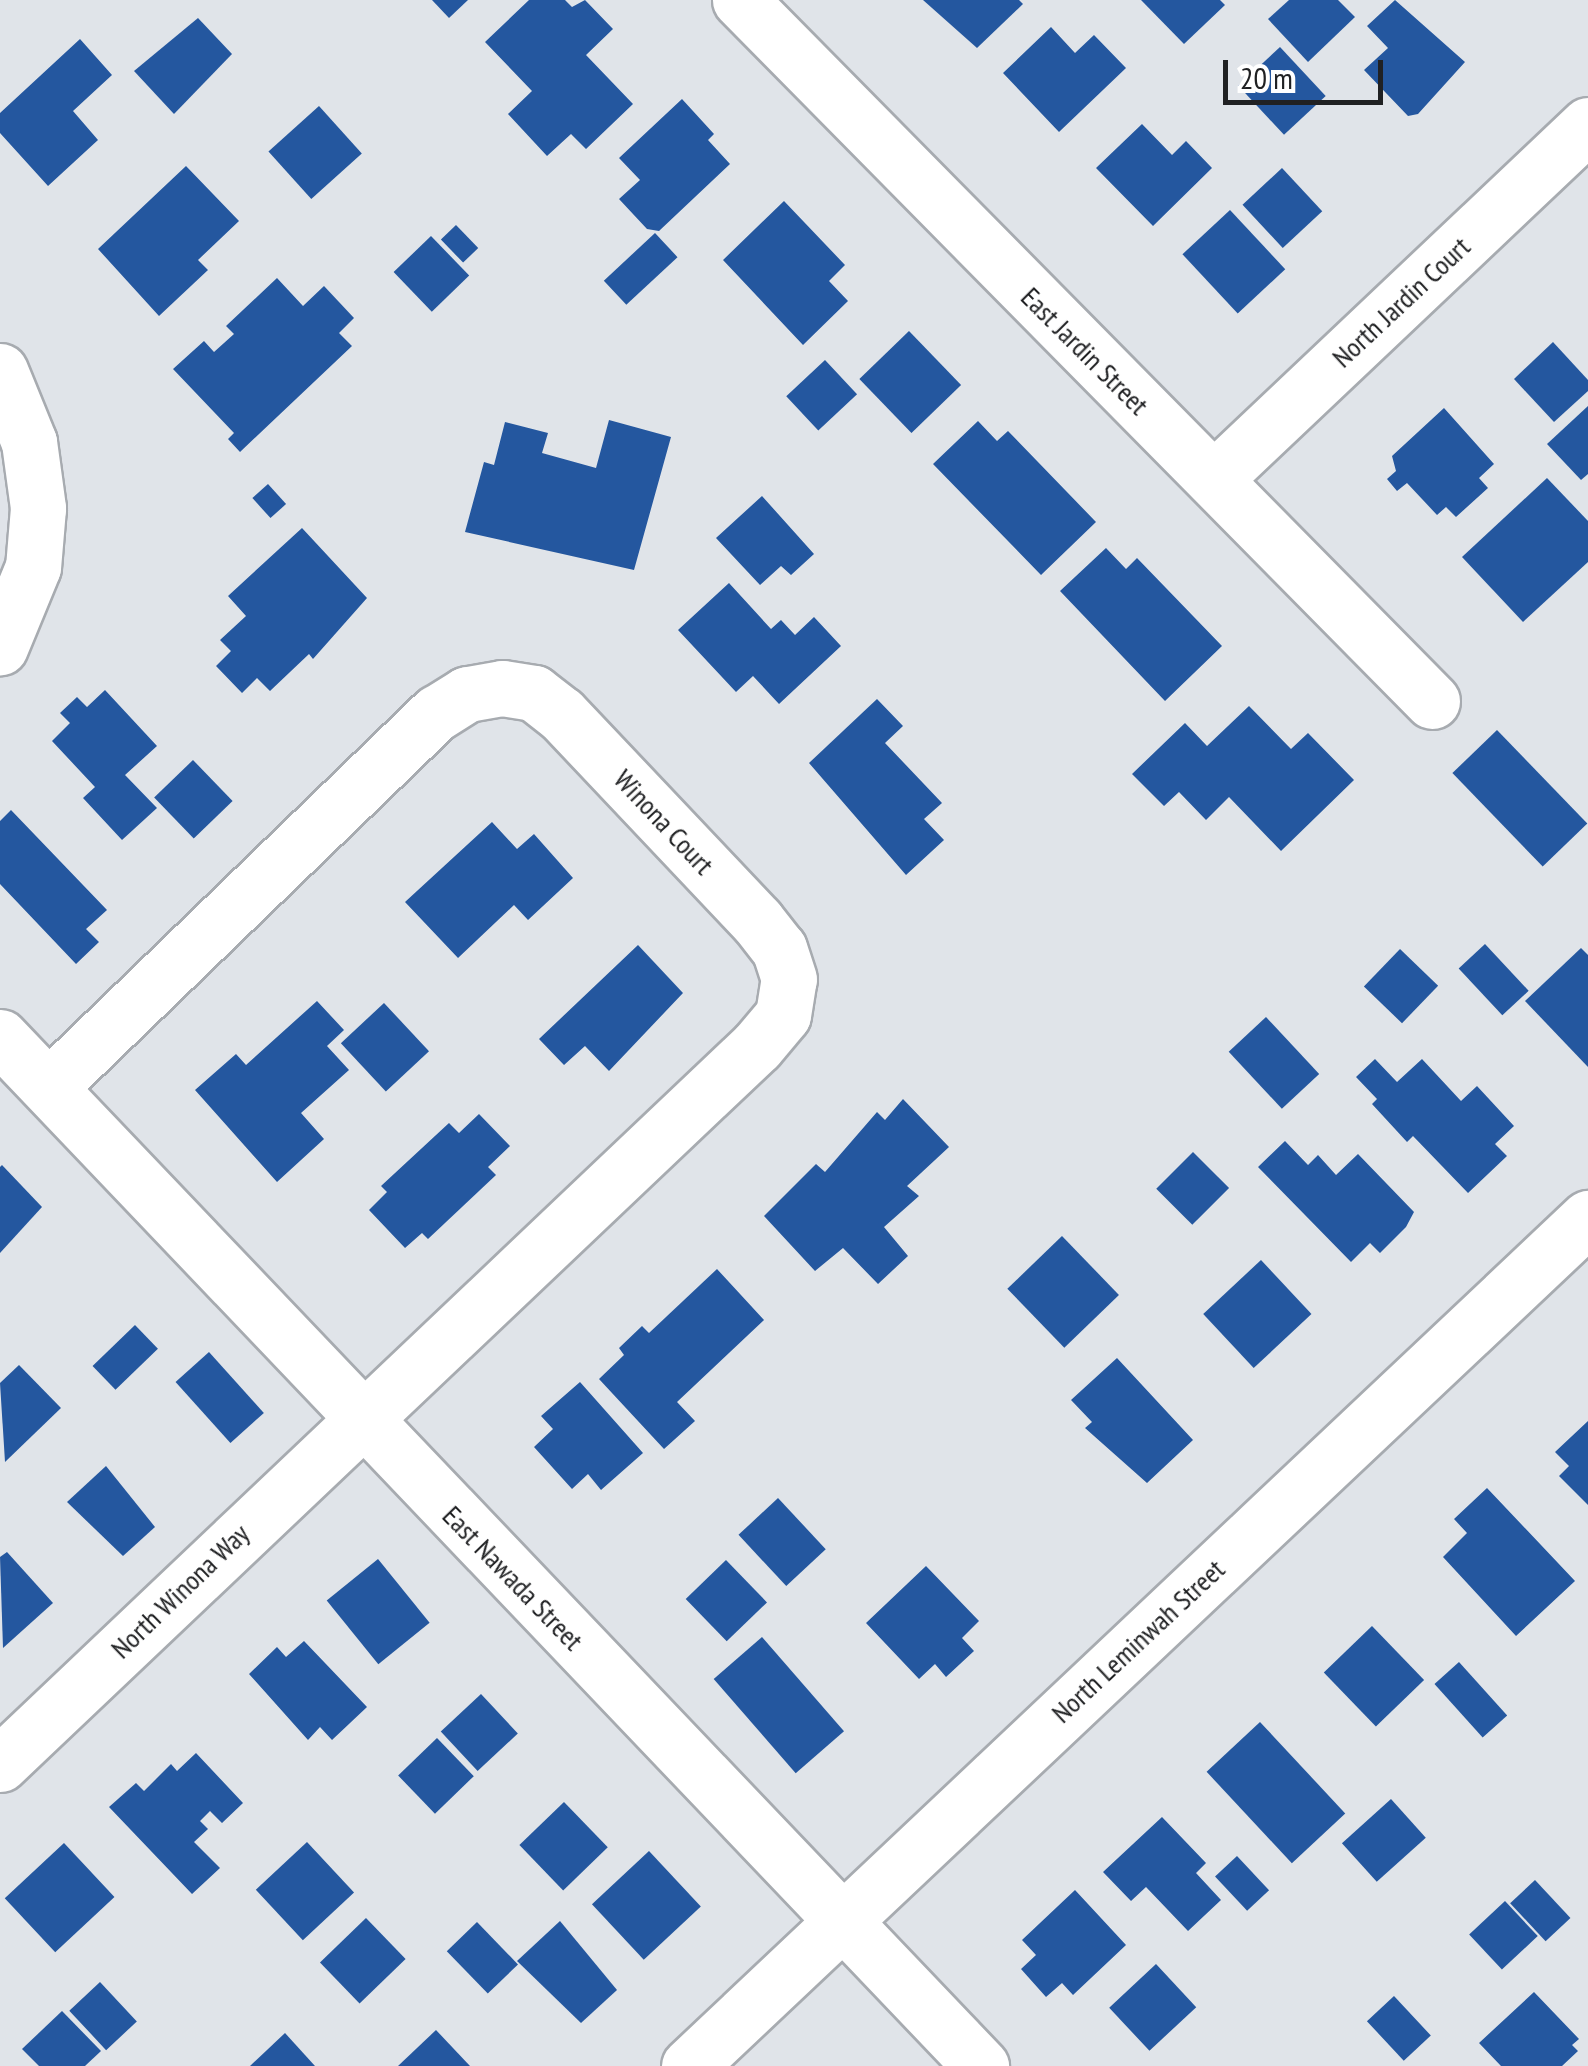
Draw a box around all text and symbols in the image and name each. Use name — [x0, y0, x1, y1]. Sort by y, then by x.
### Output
scale bar — [1228, 40, 1388, 102]
text: 20 m — [1240, 58, 1293, 97]
street label: North Jardin Court — [1325, 230, 1477, 374]
street label: East Jardin Street — [1014, 280, 1156, 422]
street label: Winona Court — [607, 763, 721, 881]
street label: East Nawada Street — [436, 1499, 590, 1657]
street label: North Winona Way — [104, 1516, 256, 1666]
street label: North Leminwah Street — [1045, 1552, 1231, 1730]

